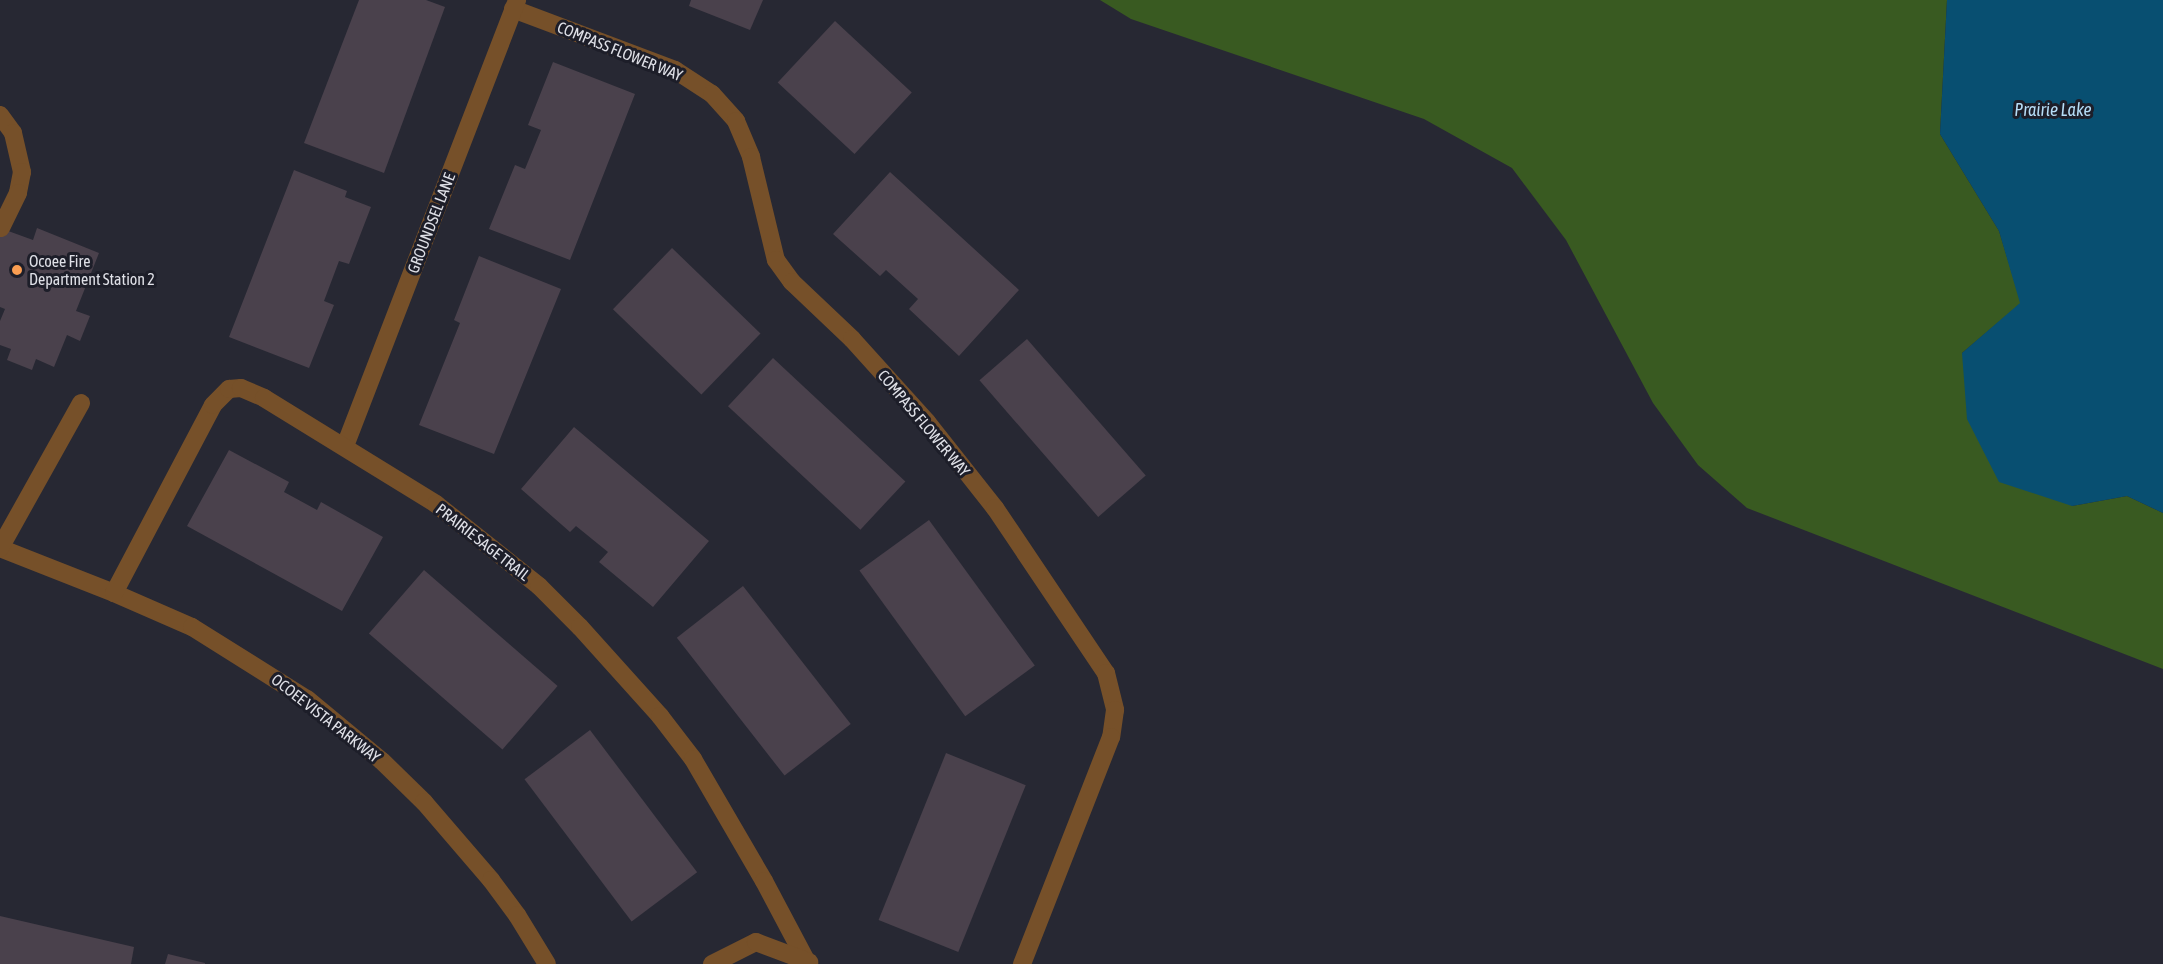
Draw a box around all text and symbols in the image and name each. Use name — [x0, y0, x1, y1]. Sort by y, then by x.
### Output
street label: COMPASS FLOWER WAY — [555, 17, 685, 85]
water label: Prairie Lake — [2014, 99, 2092, 121]
street label: GROUNDSEL LANE — [403, 170, 459, 276]
place label: Ocoee Fire Department Station 2 — [29, 251, 155, 289]
marker: Ocoee Fire Department Station 2 — [10, 263, 24, 277]
street label: COMPASS FLOWER WAY — [874, 366, 974, 480]
street label: PRAIRIE SAGE TRAIL — [432, 499, 534, 585]
street label: OCOEE VISTA PARKWAY — [268, 670, 384, 766]

